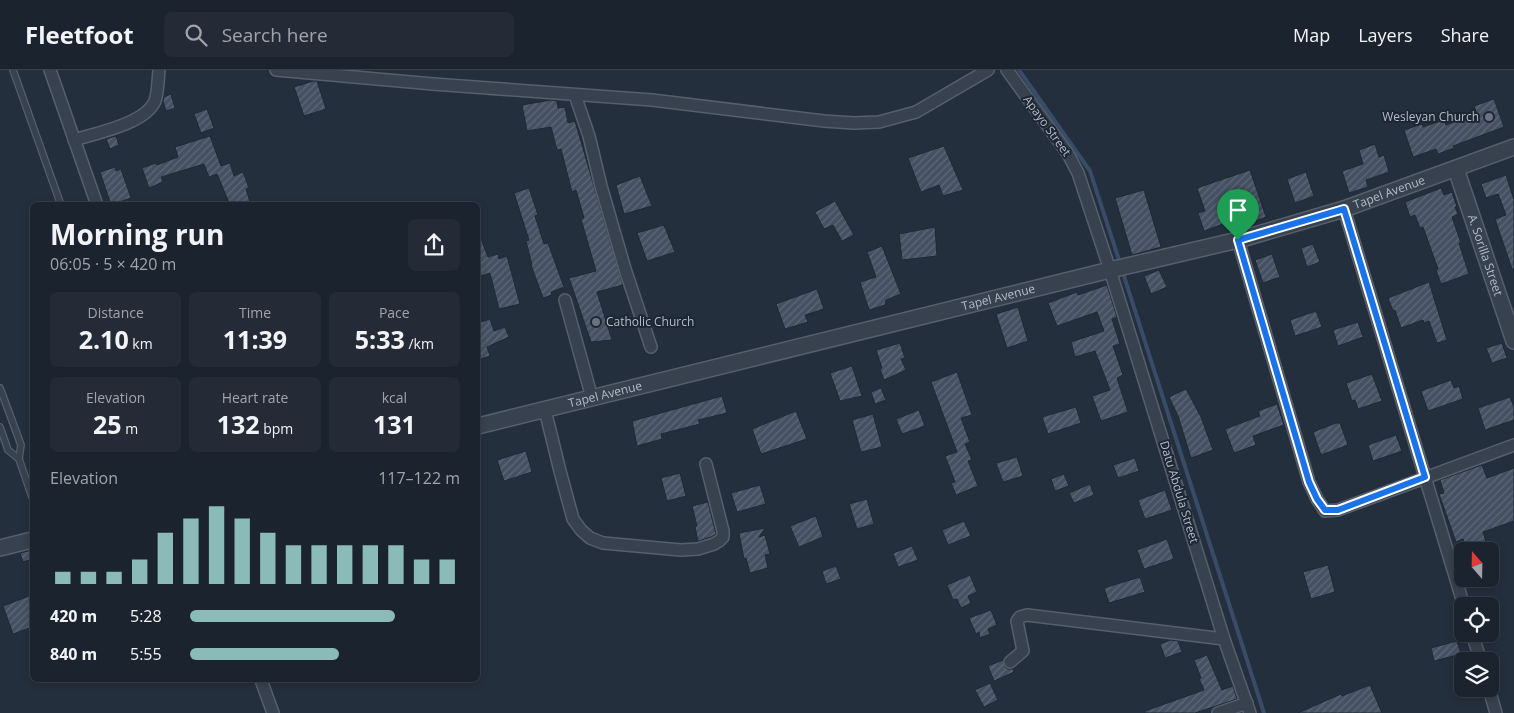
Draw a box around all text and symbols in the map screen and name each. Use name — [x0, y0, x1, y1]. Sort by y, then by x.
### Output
search box — [164, 12, 514, 57]
text: Fleetfoot — [25, 18, 134, 51]
icon: search — [182, 21, 210, 49]
text: Search here — [222, 22, 328, 48]
text: Map — [1293, 23, 1330, 47]
text: Layers — [1358, 23, 1413, 47]
text: Share — [1441, 23, 1489, 47]
street label: Apayo Street — [1020, 92, 1075, 160]
place label: Wesleyan Church — [1382, 108, 1479, 125]
marker: Wesleyan Church — [1483, 111, 1495, 123]
street label: Tapel Avenue — [1351, 171, 1428, 213]
pin — [1217, 189, 1259, 240]
icon: arrive — [1224, 196, 1252, 224]
street label: A. Sorilla Street — [1464, 212, 1507, 298]
text: Morning run — [50, 215, 224, 253]
button: share — [408, 219, 460, 271]
text: 06:05 · 5 × 420 m — [50, 253, 176, 275]
street label: Tapel Avenue — [960, 280, 1037, 314]
text: Distance — [88, 303, 144, 322]
text: Time — [239, 303, 271, 322]
text: Pace — [379, 303, 410, 322]
place label: Catholic Church — [606, 313, 694, 330]
marker: Catholic Church — [590, 316, 602, 328]
text: 2.10 — [79, 322, 129, 356]
text: 11:39 — [223, 322, 287, 356]
text: 5:33 — [355, 322, 405, 356]
text: km — [129, 334, 153, 353]
text: /km — [405, 334, 434, 353]
street label: Tapel Avenue — [566, 377, 644, 411]
text: Elevation — [86, 388, 145, 407]
text: Heart rate — [222, 388, 288, 407]
text: kcal — [382, 388, 407, 407]
text: 25 — [93, 407, 122, 441]
text: 132 — [217, 407, 260, 441]
text: 131 — [373, 407, 416, 441]
text: m — [122, 419, 138, 438]
text: bpm — [260, 419, 293, 438]
street label: Datu Abdula Street — [1156, 439, 1203, 545]
text: Elevation — [50, 467, 118, 489]
text: 117–122 m — [378, 467, 460, 489]
north arrow — [1454, 542, 1499, 588]
map controls — [1454, 542, 1499, 697]
button: locate — [1454, 597, 1499, 642]
text: 420 m — [50, 605, 97, 627]
text: 5:28 — [130, 605, 162, 627]
text: 840 m — [50, 643, 97, 665]
text: 5:55 — [130, 643, 162, 665]
button: layers — [1454, 652, 1499, 697]

